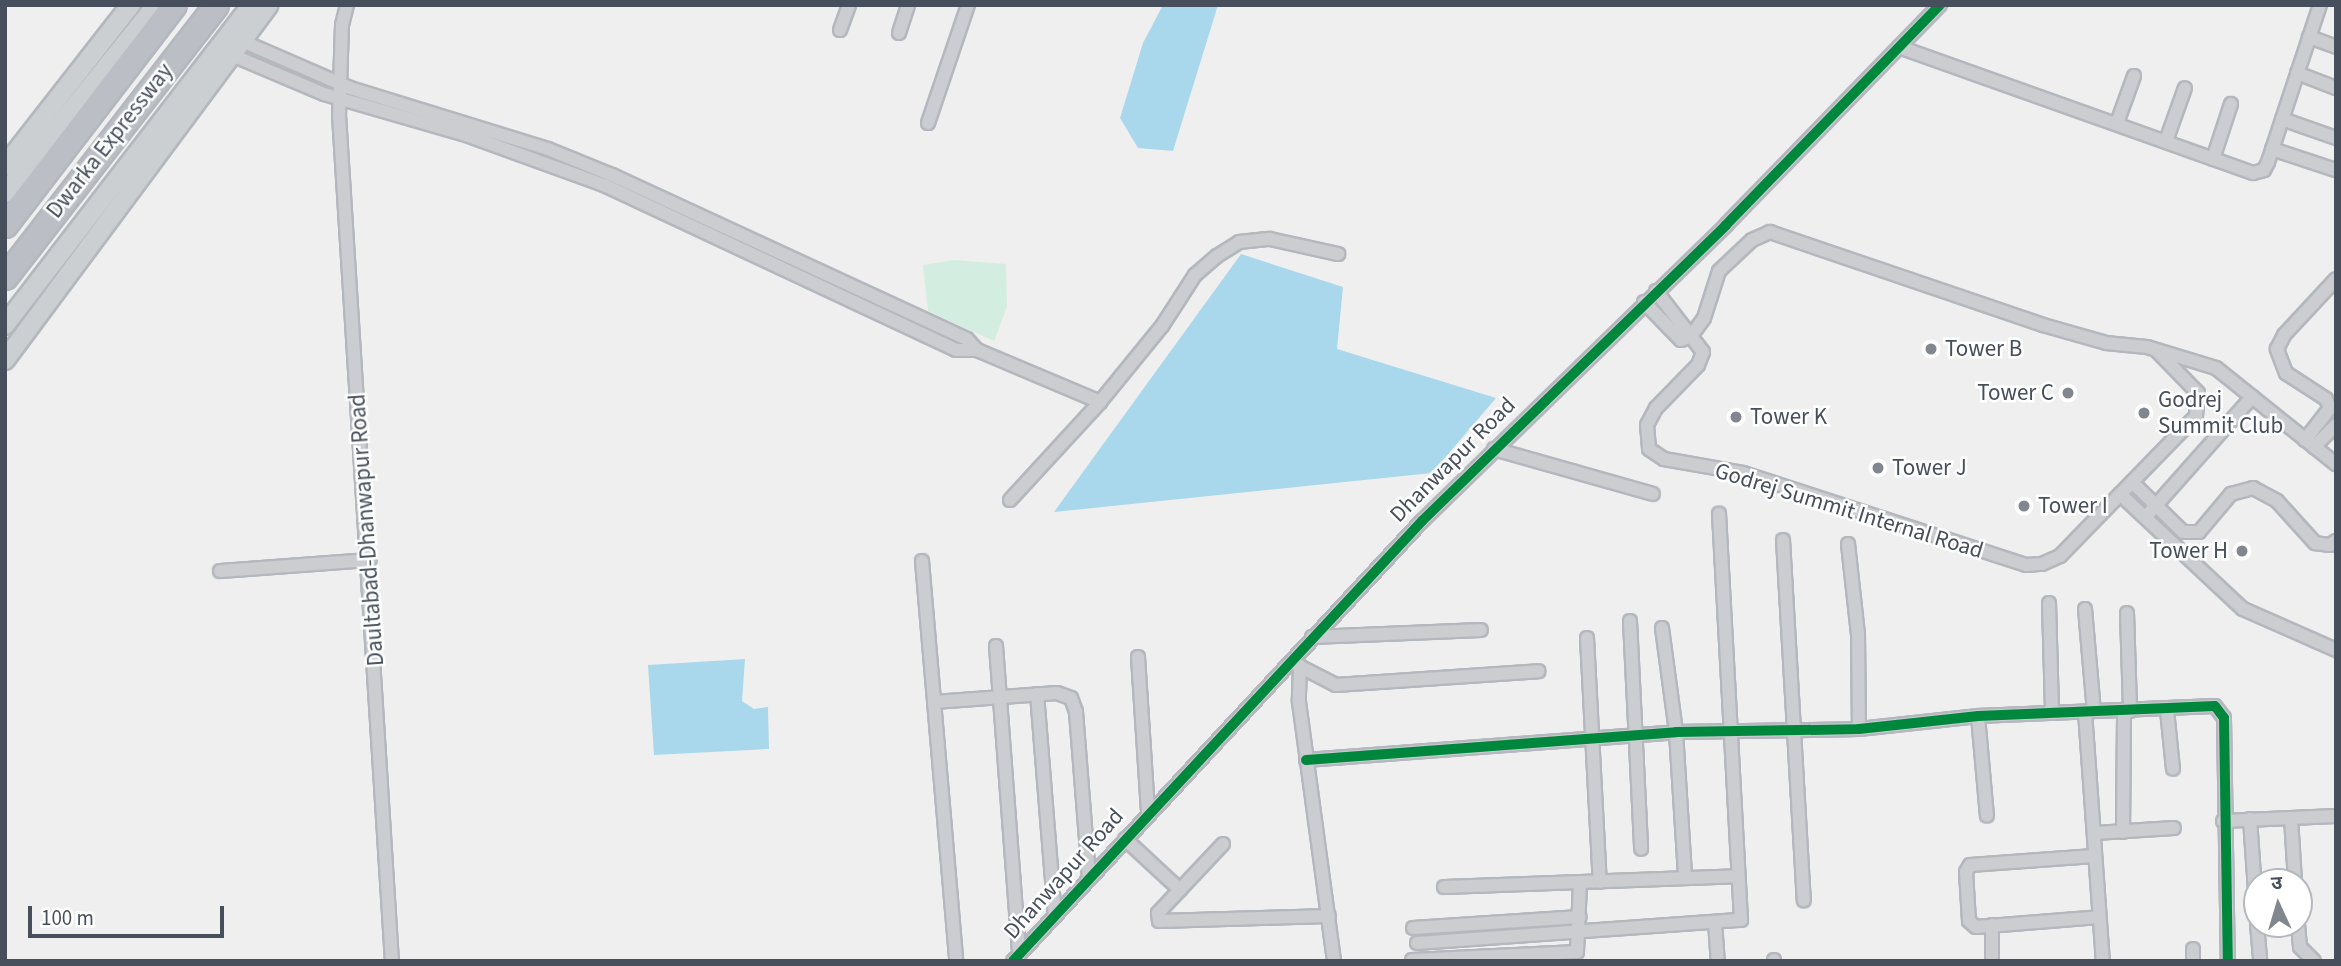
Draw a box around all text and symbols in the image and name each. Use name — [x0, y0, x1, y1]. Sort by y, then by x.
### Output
street label: Dwarka Expressway — [41, 58, 179, 224]
place label: Tower B — [1945, 335, 2022, 363]
marker: Tower B — [1923, 341, 1939, 357]
place label: Tower C — [1977, 379, 2054, 407]
marker: Tower C — [2060, 385, 2076, 401]
place label: Godrej Summit Club — [2158, 386, 2283, 440]
street label: Dhanwapur Road — [1385, 392, 1521, 528]
street label: Daultabad-Dhanwapur Road — [344, 393, 390, 667]
place label: Tower K — [1750, 403, 1827, 431]
marker: Godrej Summit Club — [2136, 405, 2152, 421]
marker: Tower K — [1728, 409, 1744, 425]
place label: Tower J — [1892, 454, 1967, 482]
street label: Godrej Summit Internal Road — [1711, 457, 1987, 565]
marker: Tower J — [1870, 460, 1886, 476]
place label: Tower I — [2038, 492, 2108, 520]
marker: Tower I — [2016, 498, 2032, 514]
place label: Tower H — [2149, 537, 2228, 565]
marker: Tower H — [2234, 543, 2250, 559]
street label: Dhanwapur Road — [998, 803, 1130, 945]
north arrow — [2243, 868, 2313, 938]
text: उ — [2270, 870, 2283, 897]
scale bar — [32, 892, 228, 936]
text: 100 m — [41, 903, 94, 933]

